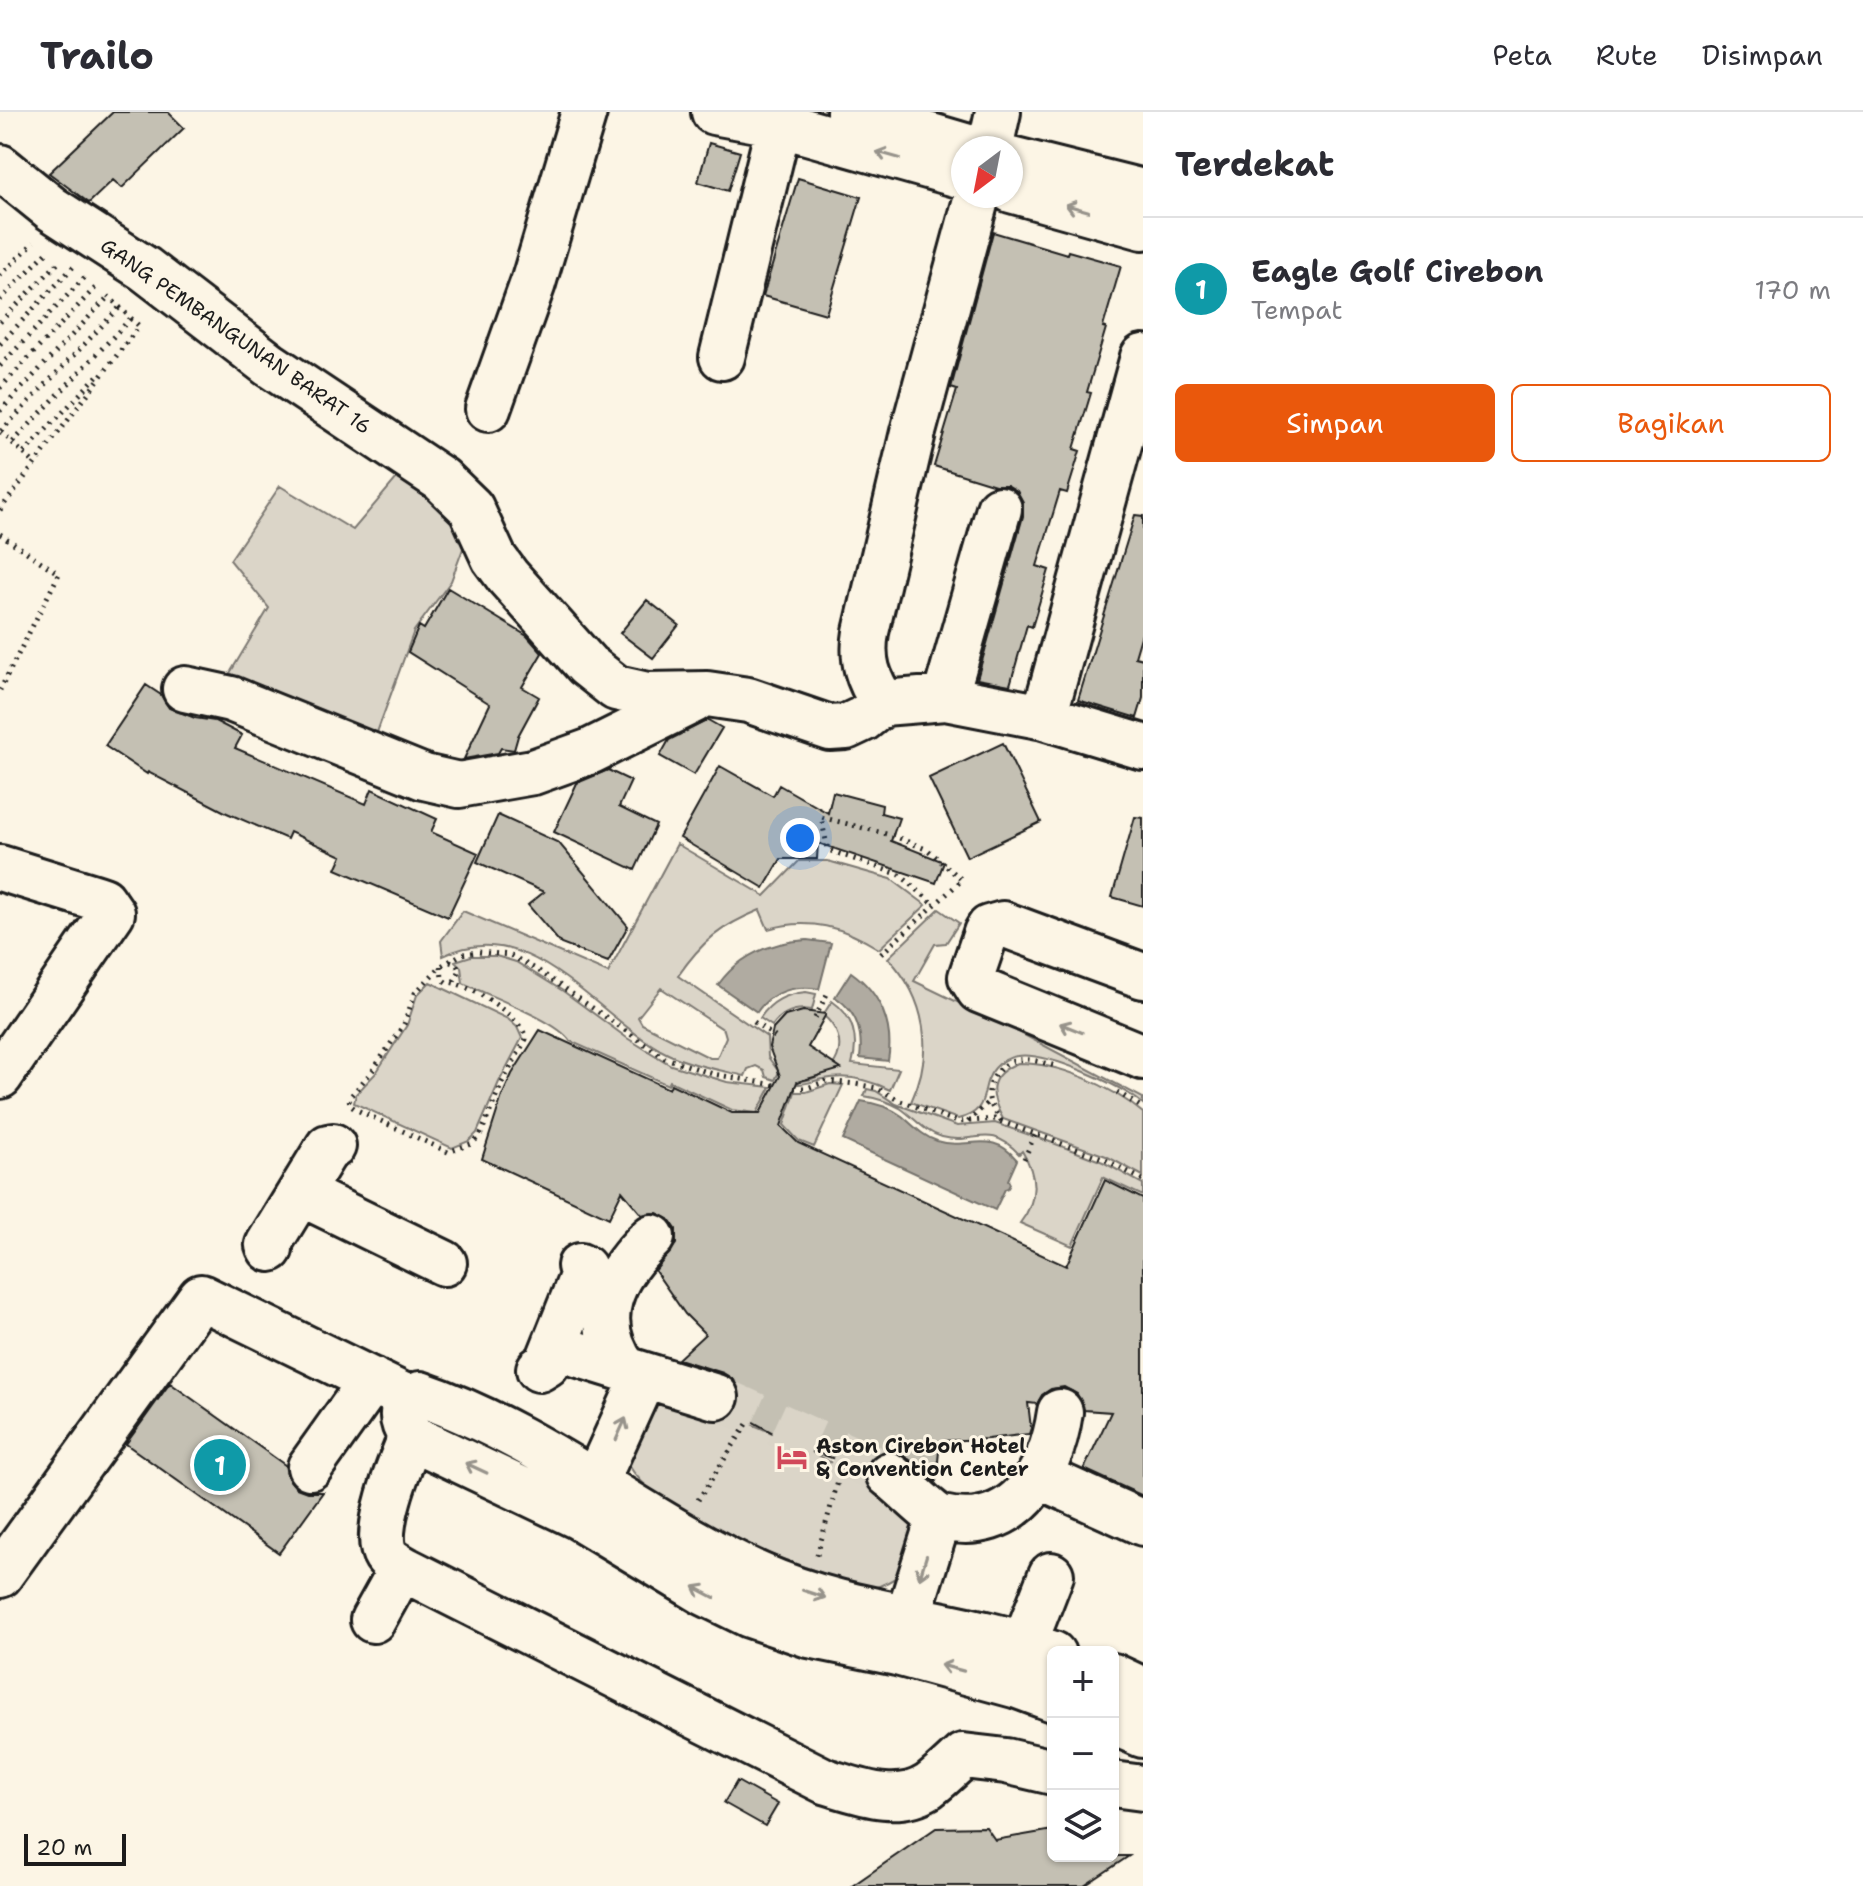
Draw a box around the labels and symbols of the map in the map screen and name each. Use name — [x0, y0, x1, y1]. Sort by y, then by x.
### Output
north arrow — [951, 136, 1023, 208]
one-way arrow — [875, 147, 901, 162]
one-way arrow — [1065, 200, 1090, 214]
street label: GANG PEMBANGUNAN BARAT 16 — [96, 232, 376, 440]
your location — [780, 818, 820, 858]
one-way arrow — [1059, 1019, 1084, 1034]
one-way arrow — [614, 1417, 629, 1442]
place label: Aston Cirebon Hotel & Convention Center — [816, 1433, 1029, 1482]
pin: 1 — [194, 1435, 246, 1495]
hotel icon: Aston Cirebon Hotel & Convention Center — [775, 1440, 809, 1474]
one-way arrow — [465, 1460, 489, 1475]
one-way arrow — [915, 1554, 929, 1579]
one-way arrow — [693, 1584, 717, 1600]
one-way arrow — [801, 1587, 827, 1602]
one-way arrow — [939, 1659, 965, 1674]
scale bar — [24, 1830, 126, 1866]

